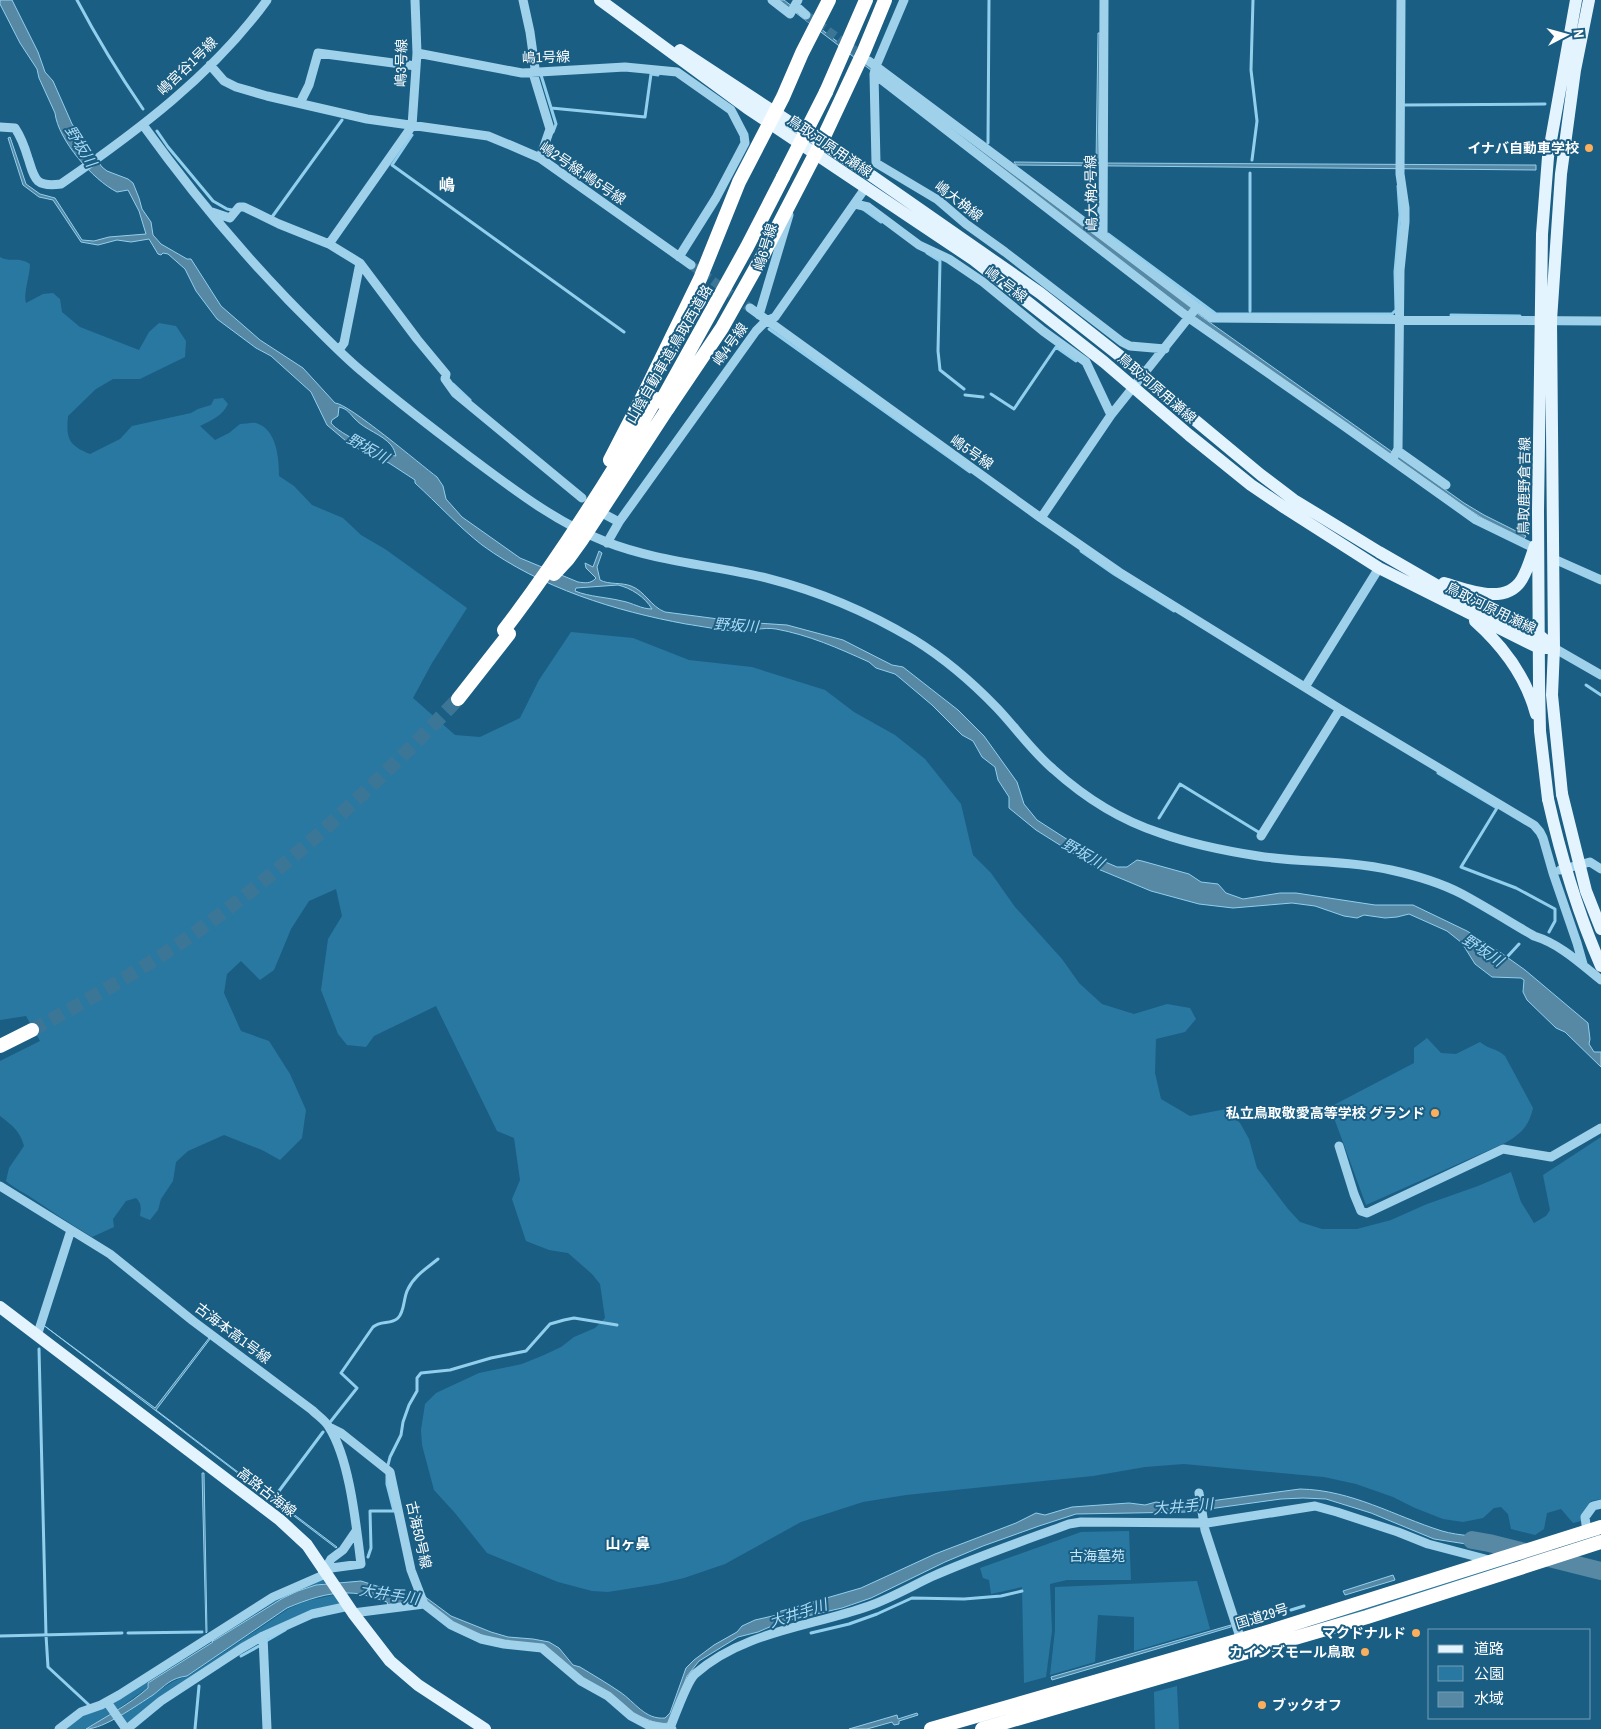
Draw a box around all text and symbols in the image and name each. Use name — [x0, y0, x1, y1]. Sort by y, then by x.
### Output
north arrow — [1541, 10, 1591, 60]
text: N — [1570, 29, 1588, 39]
street label: 嶋宮谷1号線 — [153, 33, 221, 99]
street label: 嶋3号線 — [392, 39, 410, 87]
street label: 嶋1号線 — [522, 47, 570, 67]
street label: 鳥取河原用瀬線 — [784, 111, 876, 181]
water label: 野坂川 — [60, 121, 103, 172]
street label: 嶋2号線;嶋5号線 — [537, 138, 629, 208]
place label: イナバ自動車学校 — [1467, 139, 1579, 157]
marker: イナバ自動車学校 — [1583, 142, 1595, 154]
street label: 嶋大桷2号線 — [1081, 155, 1101, 231]
district label: 嶋 — [439, 174, 455, 196]
street label: 嶋大桷線 — [931, 177, 987, 225]
street label: 嶋6号線 — [749, 221, 781, 273]
street label: 嶋7号線 — [981, 262, 1031, 306]
street label: 山陰自動車道;鳥取西道路 — [622, 281, 716, 427]
street label: 嶋4号線 — [708, 319, 752, 369]
street label: 鳥取河原用瀬線 — [1114, 349, 1200, 427]
water label: 野坂川 — [343, 428, 395, 469]
street label: 嶋5号線 — [947, 431, 997, 473]
street label: 鳥取鹿野倉吉線 — [1514, 437, 1534, 535]
street label: 鳥取河原用瀬線 — [1443, 578, 1539, 638]
water label: 野坂川 — [713, 613, 761, 637]
water label: 野坂川 — [1058, 833, 1110, 874]
water label: 野坂川 — [1458, 929, 1509, 972]
place label: 私立鳥取敬愛高等学校 グランド — [1226, 1104, 1425, 1122]
marker: 私立鳥取敬愛高等学校 グランド — [1429, 1107, 1441, 1119]
street label: 古海本高1号線 — [191, 1299, 275, 1367]
street label: 高路古海線 — [234, 1463, 300, 1521]
water label: 大井手川 — [1152, 1493, 1216, 1519]
street label: 古海50号線 — [402, 1499, 436, 1571]
district label: 山ヶ鼻 — [605, 1533, 651, 1554]
park label: 古海墓苑 — [1069, 1547, 1125, 1565]
water label: 大井手川 — [358, 1579, 422, 1609]
water label: 大井手川 — [766, 1593, 832, 1632]
street label: 国道29号 — [1233, 1599, 1291, 1633]
place label: マクドナルド — [1322, 1624, 1406, 1642]
marker: マクドナルド — [1410, 1627, 1422, 1639]
legend — [1428, 1629, 1591, 1719]
text: 道路 — [1474, 1638, 1504, 1659]
place label: カインズモール鳥取 — [1229, 1643, 1355, 1661]
marker: カインズモール鳥取 — [1359, 1646, 1371, 1658]
text: 公園 — [1474, 1663, 1504, 1684]
text: 水域 — [1474, 1688, 1504, 1709]
place label: ブックオフ — [1272, 1696, 1342, 1714]
marker: ブックオフ — [1256, 1699, 1268, 1711]

